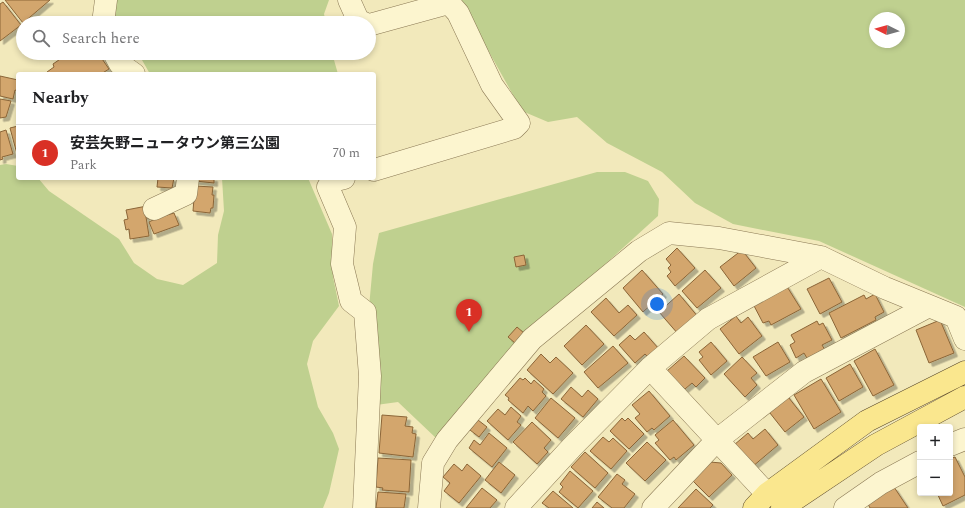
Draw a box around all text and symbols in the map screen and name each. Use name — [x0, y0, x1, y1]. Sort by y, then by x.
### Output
north arrow — [869, 12, 905, 48]
search box — [16, 16, 376, 60]
icon: search — [30, 27, 52, 49]
text: Search here — [62, 27, 140, 50]
text: Nearby — [32, 85, 88, 111]
text: 安芸矢野ニュータウン第三公園 — [70, 132, 280, 155]
text: 1 — [41, 143, 49, 163]
text: 70 m — [333, 143, 360, 163]
text: Park — [70, 155, 97, 175]
your location — [647, 294, 667, 314]
pin: 1 — [456, 299, 482, 332]
map controls — [917, 424, 953, 496]
button: + — [917, 424, 953, 460]
button: − — [917, 460, 953, 496]

